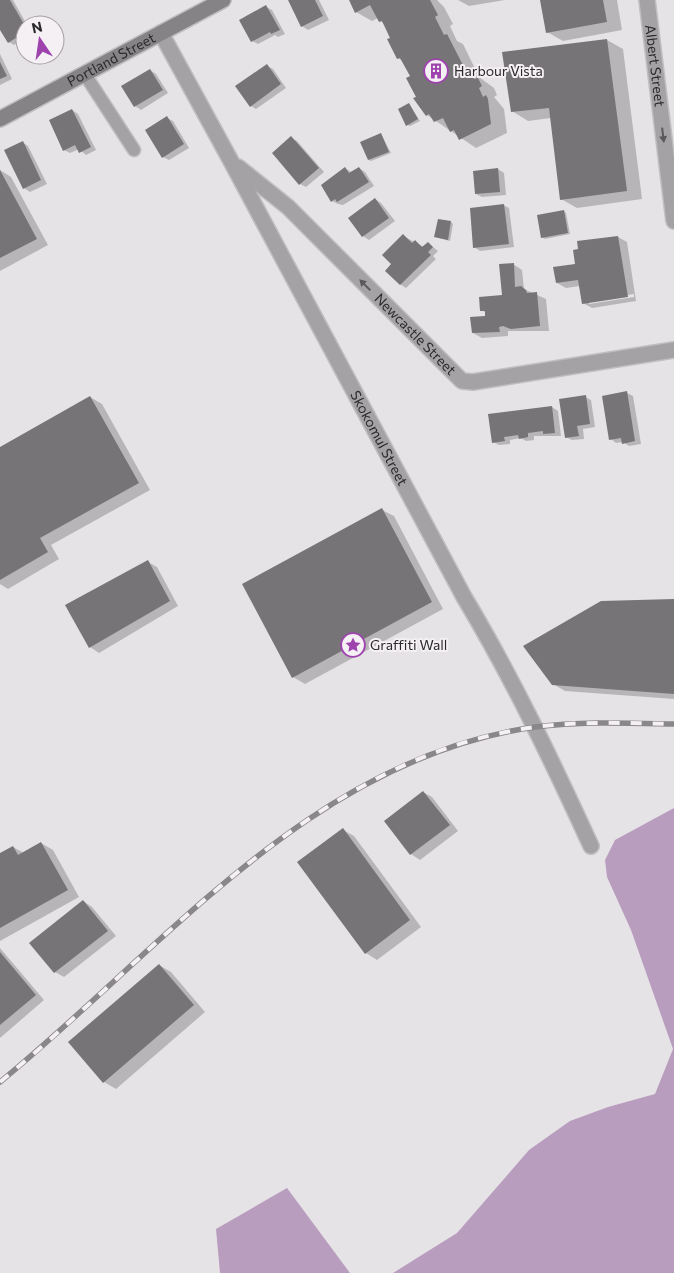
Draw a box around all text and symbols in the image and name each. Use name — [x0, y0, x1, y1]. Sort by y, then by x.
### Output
north arrow — [15, 15, 65, 65]
text: N — [30, 17, 44, 36]
street label: Albert Street — [642, 23, 669, 108]
street label: Portland Street — [64, 29, 158, 90]
building icon: Harbour Vista — [423, 58, 449, 84]
place label: Harbour Vista — [454, 62, 543, 79]
one-way arrow — [659, 128, 667, 144]
one-way arrow — [360, 279, 372, 291]
street label: Newcastle Street — [371, 290, 460, 378]
street label: Skokomul Street — [347, 387, 412, 489]
place icon: Graffiti Wall — [340, 632, 366, 658]
place label: Graffiti Wall — [370, 636, 447, 653]

